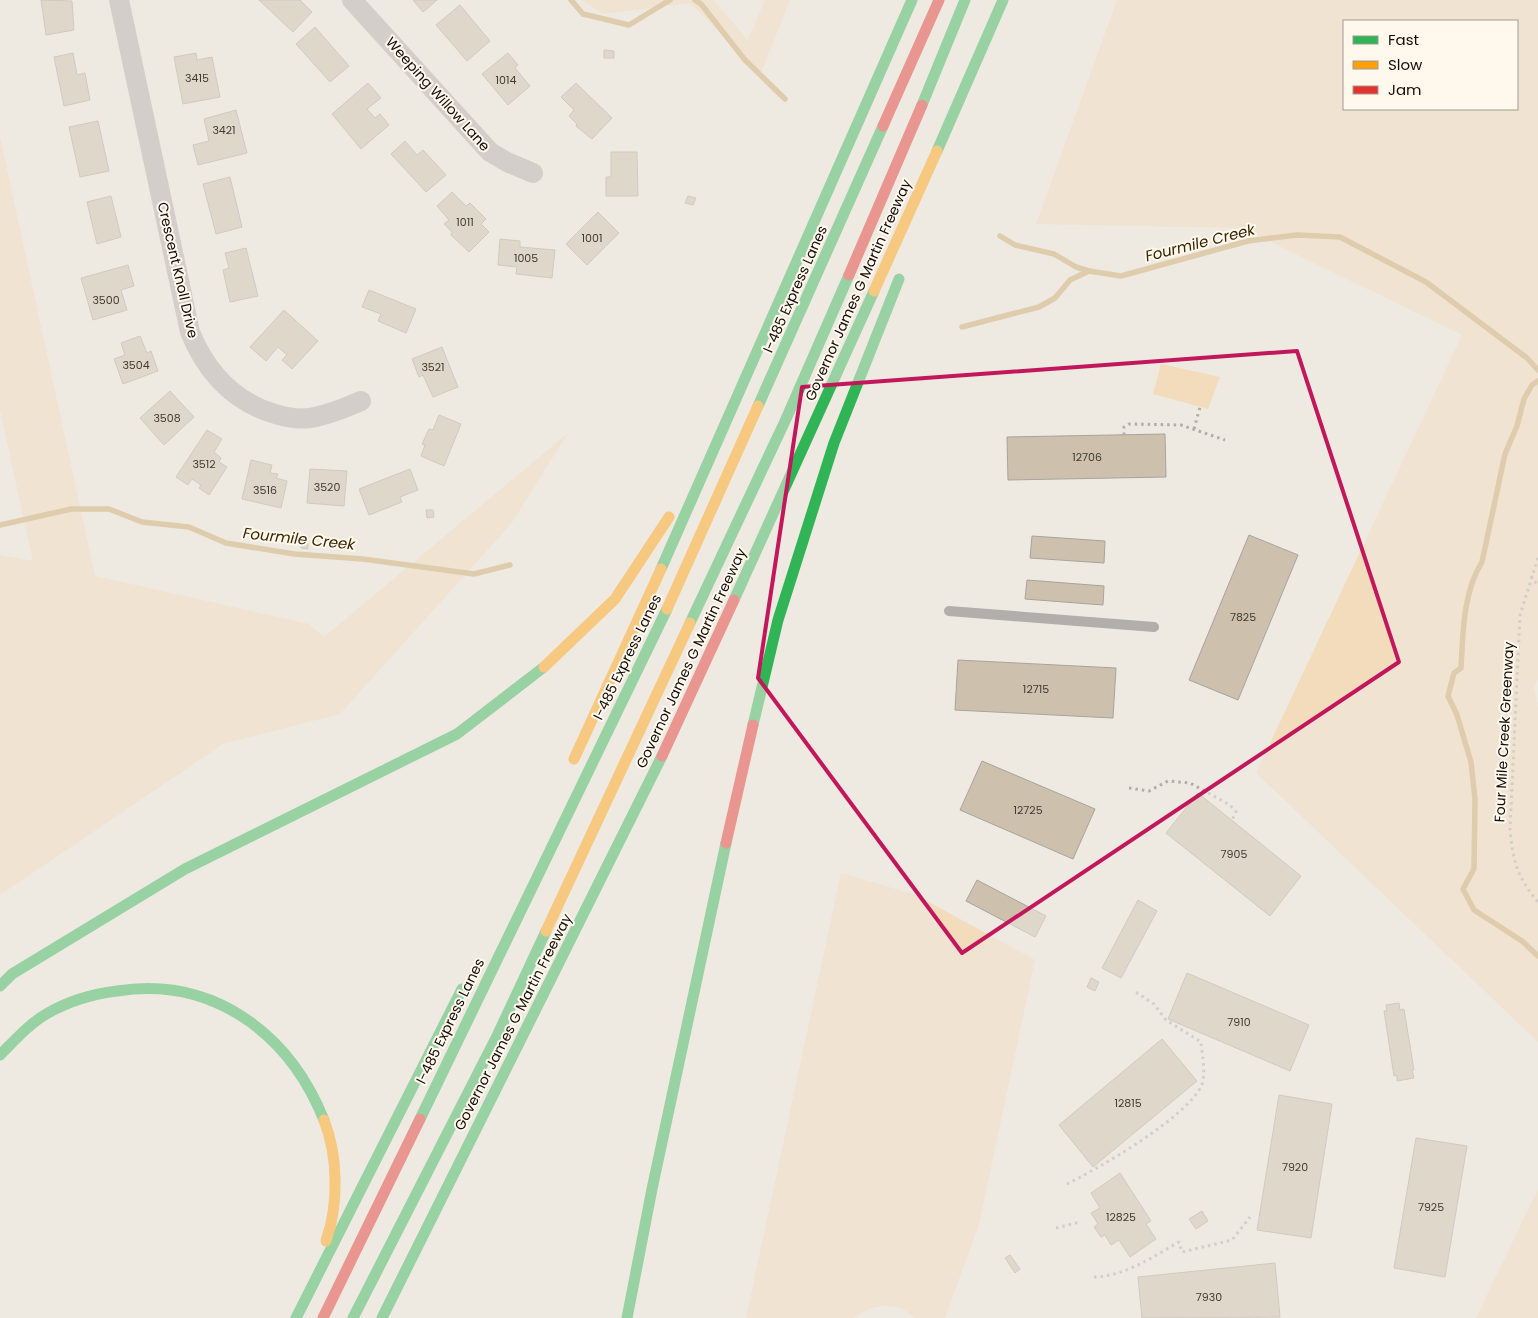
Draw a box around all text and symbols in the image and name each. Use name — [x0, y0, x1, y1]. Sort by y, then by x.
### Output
legend — [1343, 20, 1518, 110]
text: Fast — [1388, 29, 1419, 50]
street label: Weeping Willow Lane — [381, 33, 495, 156]
text: Slow — [1388, 54, 1423, 75]
house number: 3415 — [185, 70, 209, 86]
house number: 1014 — [496, 72, 517, 88]
text: Jam — [1388, 79, 1422, 100]
house number: 3421 — [212, 122, 236, 138]
street label: Governor James G Martin Freeway — [800, 176, 916, 404]
street label: Crescent Knoll Drive — [153, 200, 203, 340]
house number: 1011 — [456, 214, 474, 230]
water label: Fourmile Creek — [1143, 218, 1258, 266]
street label: I-485 Express Lanes — [758, 222, 832, 356]
house number: 1001 — [582, 230, 602, 246]
house number: 1005 — [514, 250, 538, 266]
house number: 3500 — [92, 292, 120, 308]
house number: 3504 — [122, 357, 150, 373]
house number: 3521 — [421, 359, 445, 375]
house number: 3508 — [153, 410, 181, 426]
house number: 12706 — [1072, 449, 1102, 465]
house number: 3512 — [192, 456, 216, 472]
house number: 3520 — [314, 479, 340, 495]
house number: 3516 — [253, 482, 277, 498]
water label: Fourmile Creek — [242, 522, 357, 555]
street label: Governor James G Martin Freeway — [631, 545, 751, 771]
street label: I-485 Express Lanes — [588, 591, 666, 723]
house number: 7825 — [1230, 609, 1256, 625]
street label: Four Mile Creek Greenway — [1489, 641, 1519, 823]
house number: 12715 — [1023, 681, 1049, 697]
house number: 12725 — [1013, 802, 1043, 818]
house number: 7905 — [1221, 846, 1247, 862]
street label: Governor James G Martin Freeway — [449, 910, 577, 1134]
street label: I-485 Express Lanes — [411, 955, 489, 1087]
house number: 7910 — [1227, 1014, 1251, 1030]
house number: 12815 — [1114, 1095, 1142, 1111]
house number: 7920 — [1282, 1159, 1308, 1175]
house number: 7925 — [1418, 1199, 1444, 1215]
house number: 12825 — [1106, 1209, 1136, 1225]
house number: 7930 — [1196, 1289, 1222, 1305]

